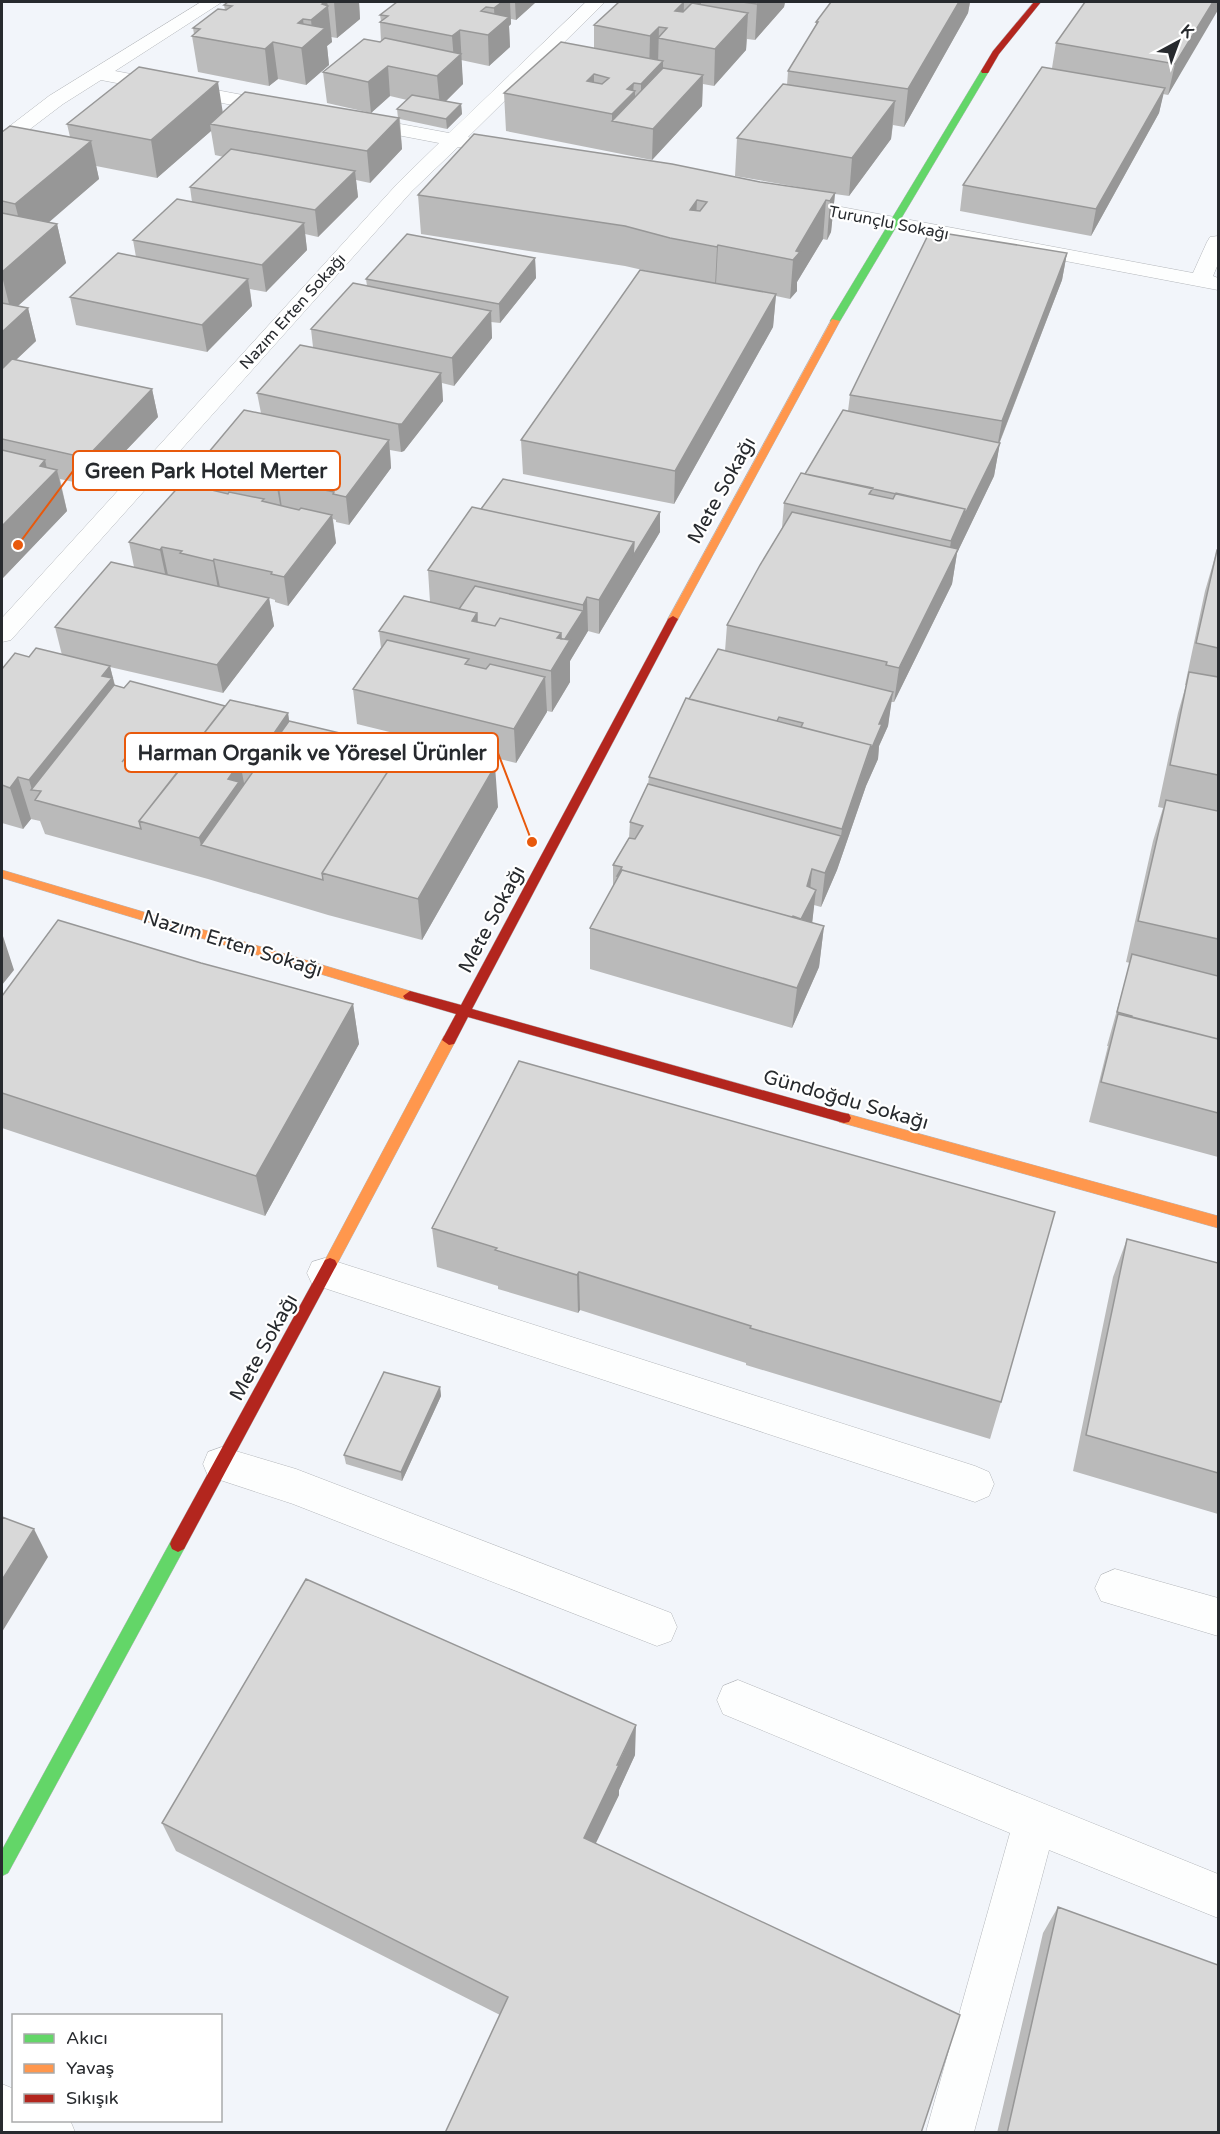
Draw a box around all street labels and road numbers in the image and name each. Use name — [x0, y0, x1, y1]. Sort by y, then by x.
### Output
street label: Turunçlu Sokağı — [827, 202, 950, 244]
street label: Nazım Erten Sokağı — [235, 250, 350, 374]
street label: Mete Sokağı — [683, 433, 761, 548]
street label: Mete Sokağı — [453, 862, 530, 977]
street label: Nazım Erten Sokağı — [140, 905, 325, 983]
street label: Gündoğdu Sokağı — [760, 1065, 931, 1135]
street label: Mete Sokağı — [225, 1290, 303, 1405]

